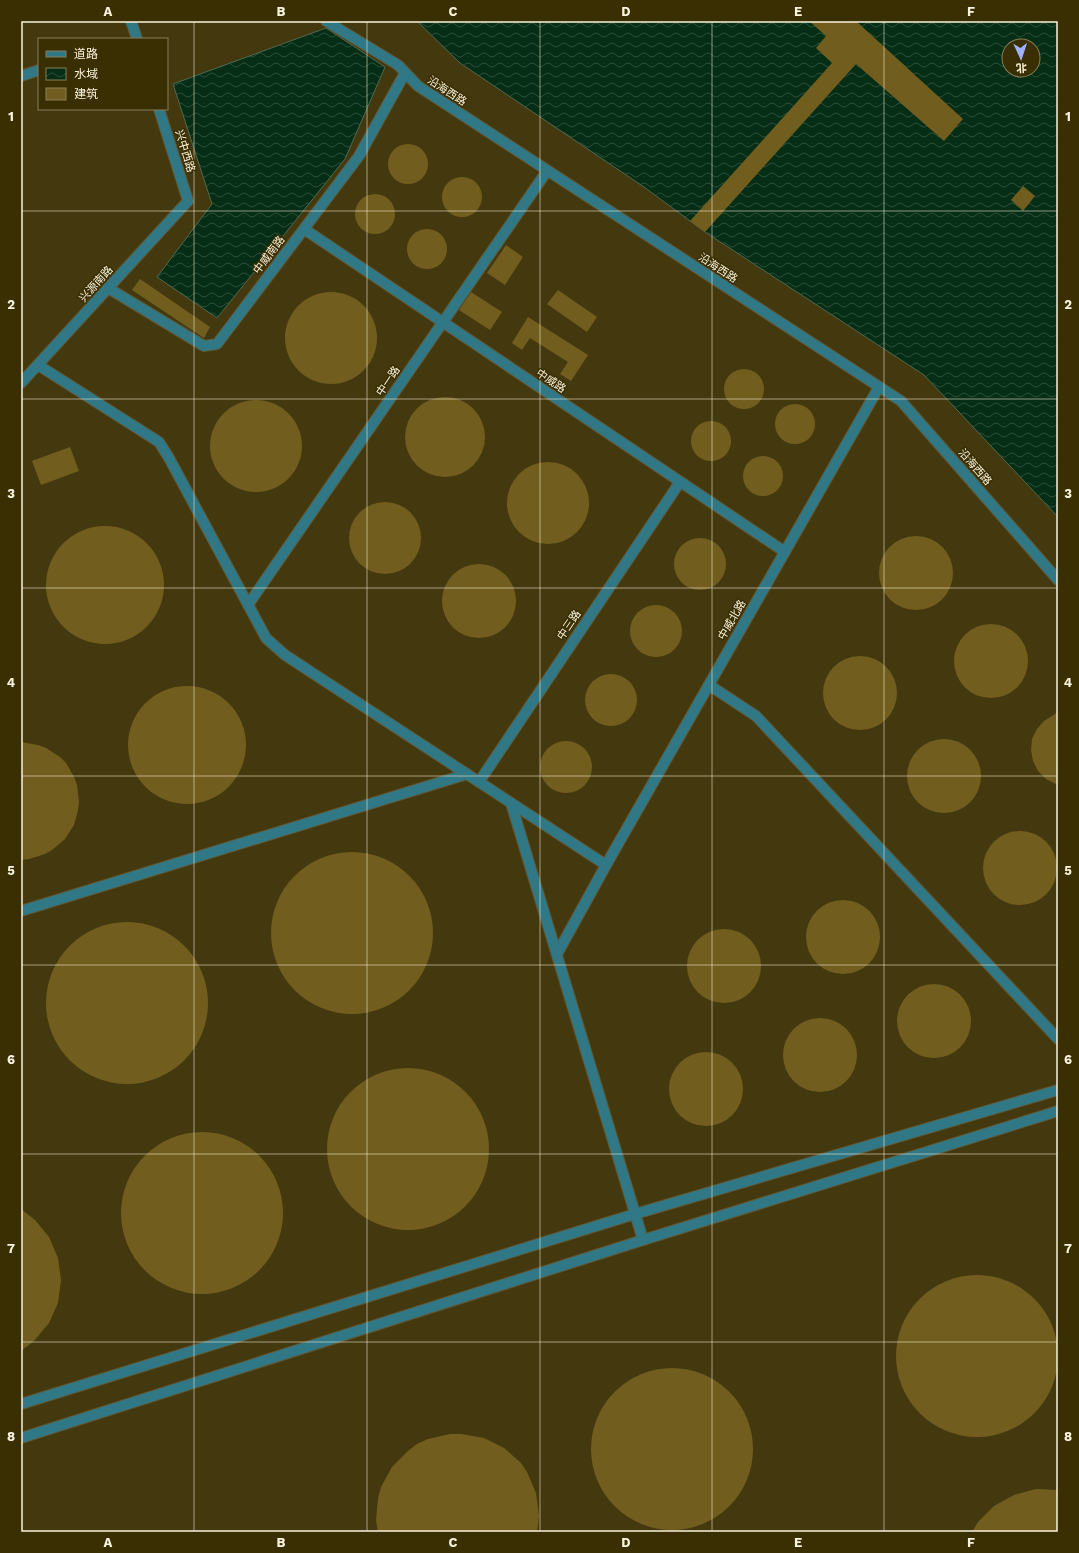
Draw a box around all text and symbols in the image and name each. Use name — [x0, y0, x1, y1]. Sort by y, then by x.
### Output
text: A — [104, 4, 113, 19]
text: B — [277, 4, 286, 19]
text: C — [449, 4, 458, 19]
text: D — [621, 4, 631, 19]
text: E — [794, 4, 802, 19]
text: F — [967, 4, 975, 19]
legend — [38, 38, 168, 110]
north arrow — [1001, 38, 1041, 78]
text: 道路 — [74, 47, 98, 61]
text: 北 — [1016, 61, 1027, 74]
text: 水域 — [74, 67, 98, 81]
street label: 沿海西路 — [425, 74, 469, 108]
text: 建筑 — [74, 87, 98, 101]
text: 1 — [8, 109, 14, 124]
text: 1 — [1065, 109, 1071, 124]
street label: 兴中西路 — [172, 128, 198, 174]
street label: 中威南路 — [251, 234, 287, 276]
street label: 沿海西路 — [696, 251, 740, 285]
street label: 兴源南路 — [76, 263, 116, 305]
text: 2 — [7, 297, 15, 312]
text: 2 — [1064, 297, 1072, 312]
street label: 中一路 — [373, 364, 403, 398]
street label: 中威路 — [534, 366, 568, 396]
street label: 沿海西路 — [956, 446, 994, 488]
text: 3 — [7, 486, 15, 501]
text: 3 — [1064, 486, 1072, 501]
street label: 中威北路 — [715, 598, 749, 642]
street label: 中三路 — [554, 608, 584, 642]
text: 4 — [7, 675, 16, 690]
text: 4 — [1064, 675, 1073, 690]
text: 5 — [7, 863, 15, 878]
text: 5 — [1064, 863, 1072, 878]
text: 6 — [7, 1052, 15, 1067]
text: 6 — [1064, 1052, 1072, 1067]
text: 7 — [7, 1241, 15, 1256]
text: 7 — [1064, 1241, 1072, 1256]
text: 8 — [7, 1429, 15, 1444]
text: 8 — [1064, 1429, 1072, 1444]
text: A — [104, 1535, 113, 1550]
text: B — [277, 1535, 286, 1550]
text: C — [449, 1535, 458, 1550]
text: D — [621, 1535, 631, 1550]
text: E — [794, 1535, 802, 1550]
text: F — [967, 1535, 975, 1550]

